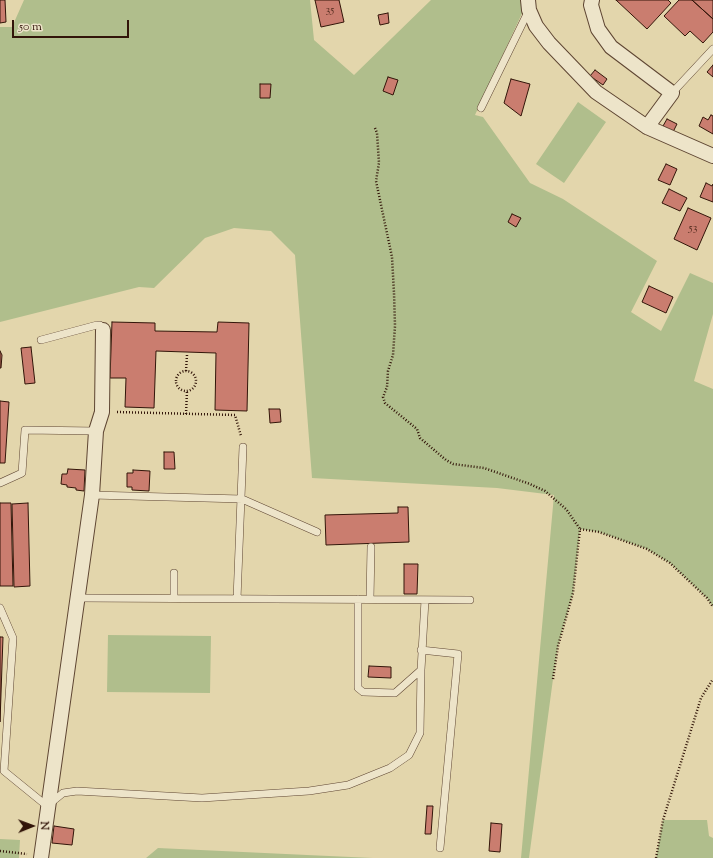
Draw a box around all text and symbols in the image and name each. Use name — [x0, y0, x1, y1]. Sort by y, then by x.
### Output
house number: 35 — [326, 4, 334, 18]
scale bar — [14, 12, 131, 38]
text: 50 m — [19, 18, 42, 36]
house number: 53 — [689, 222, 697, 236]
north arrow — [12, 806, 52, 846]
text: N — [36, 821, 52, 830]

